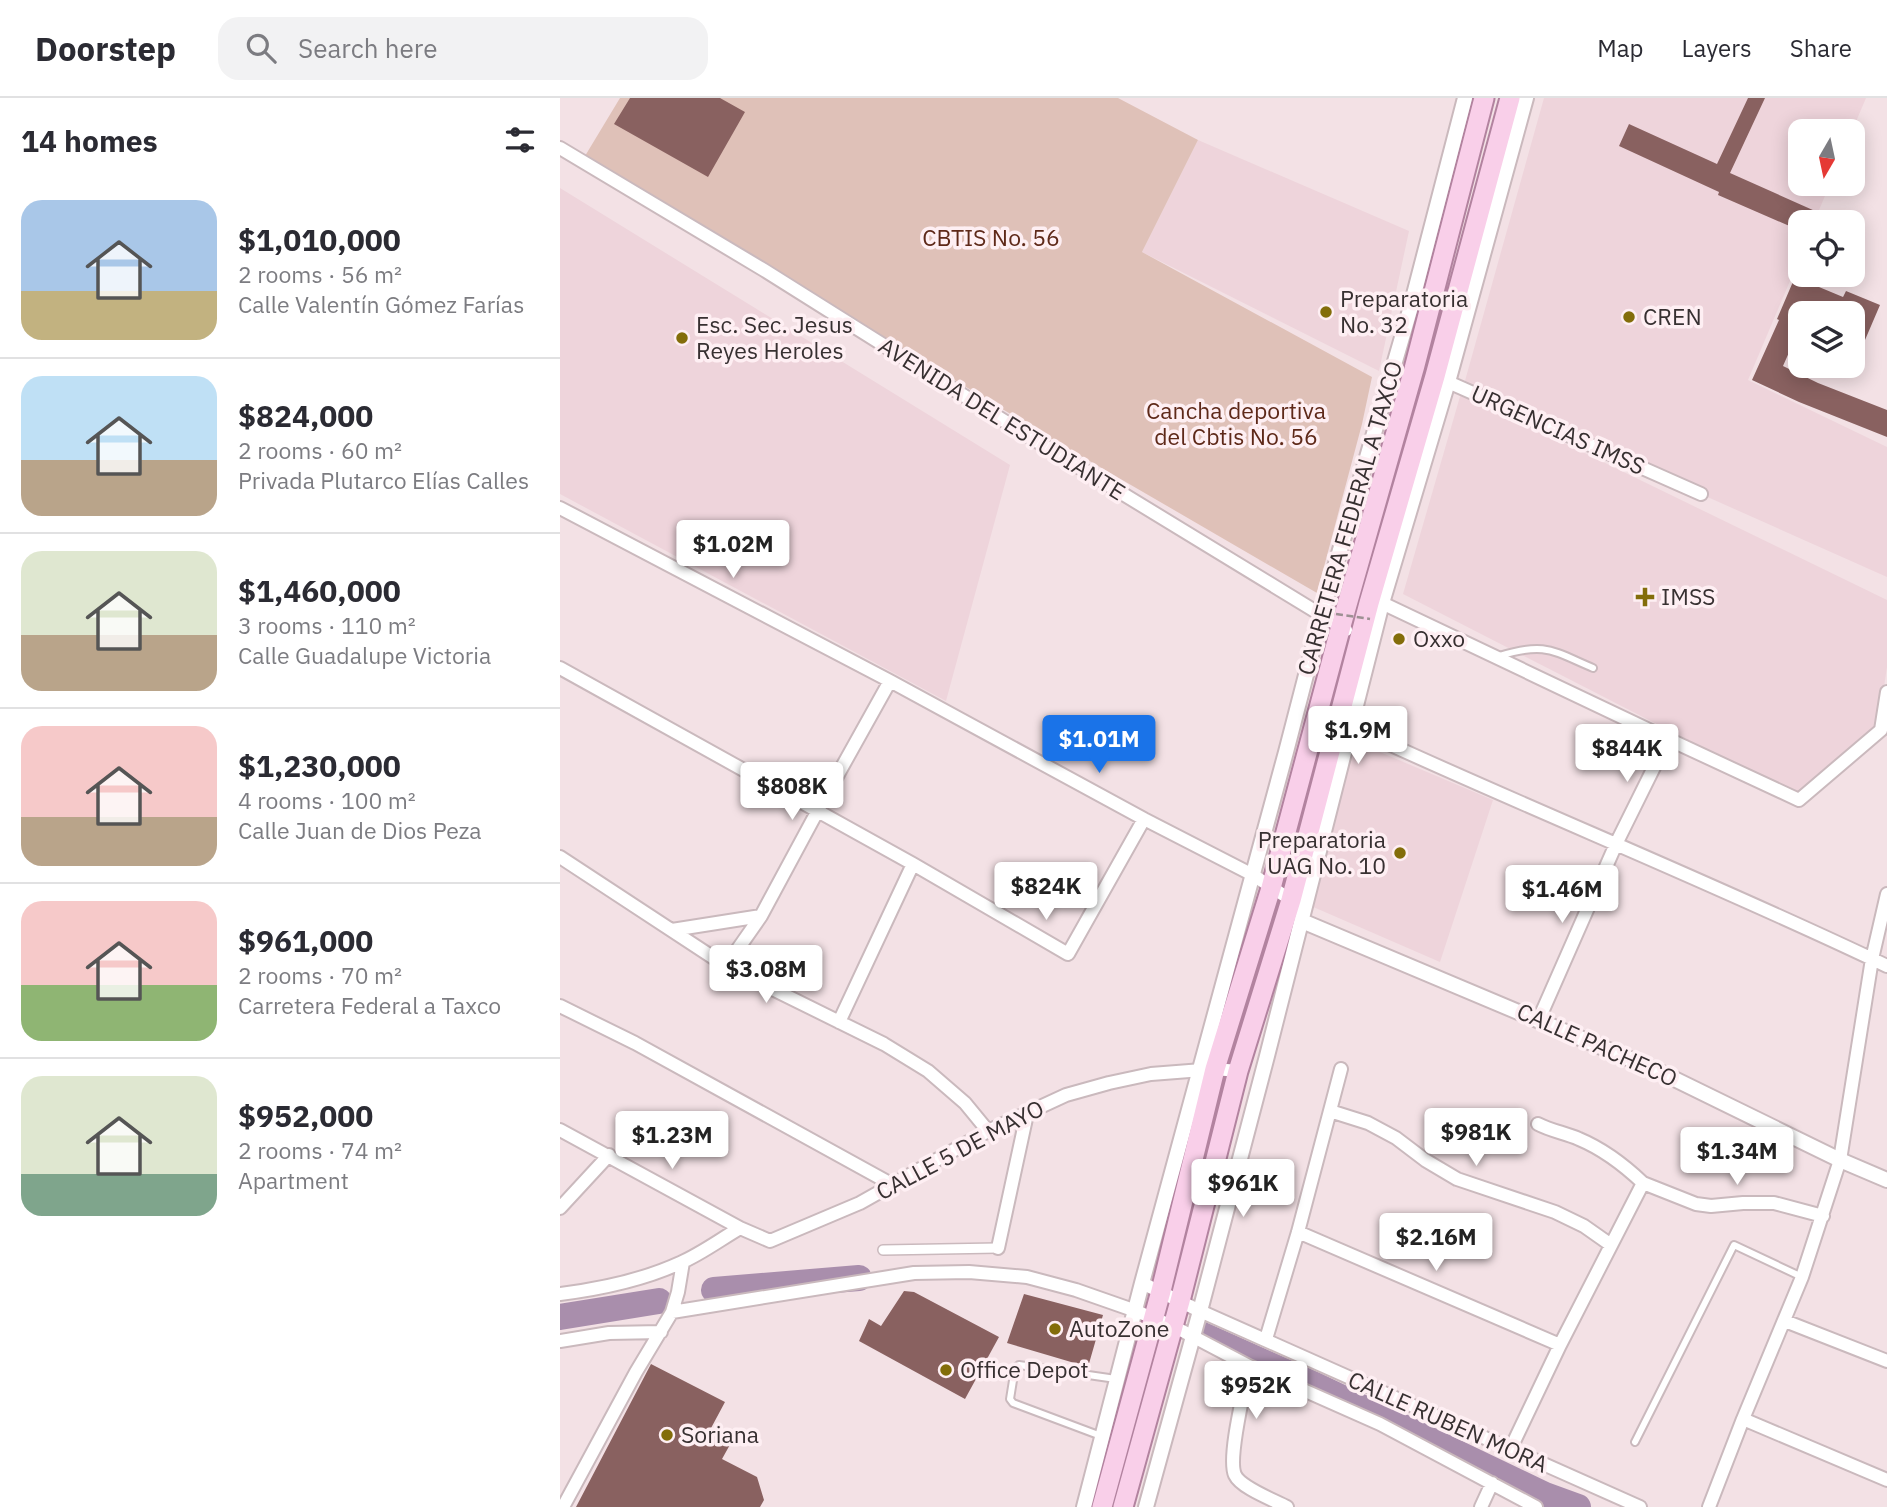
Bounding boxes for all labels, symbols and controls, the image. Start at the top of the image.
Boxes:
search box [218,17,708,80]
text: Doorstep [35,27,176,70]
icon: search [242,29,280,67]
text: Search here [298,31,437,65]
text: Map [1597,32,1644,64]
text: Layers [1682,32,1752,64]
text: Share [1790,32,1852,64]
north arrow [1788,119,1866,196]
map controls [1788,119,1865,378]
text: 14 homes [21,121,158,160]
icon: filters [501,121,539,159]
button: locate [1788,210,1865,287]
text: $1,010,000 [238,220,401,259]
park label: CBTIS No. 56 [922,222,1060,252]
icon: home [77,228,161,312]
text: 2 rooms · 56 m² [238,259,402,289]
place label: Preparatoria No. 32 [1340,283,1468,339]
text: Calle Valentín Gómez Farías [238,289,524,319]
place label: CREN [1643,301,1702,331]
button: layers [1788,301,1865,378]
marker: Preparatoria No. 32 [1318,304,1334,320]
place label: Esc. Sec. Jesus Reyes Heroles [696,309,853,365]
marker: CREN [1621,309,1637,325]
marker: Esc. Sec. Jesus Reyes Heroles [674,330,690,346]
street label: AVENIDA DEL ESTUDIANTE [874,330,1131,506]
street label: CARRETERA FEDERAL A TAXCO [1290,357,1408,678]
street label: URGENCIAS IMSS [1467,377,1650,481]
park label: Cancha deportiva del Cbtis No. 56 [1146,395,1326,451]
text: $824,000 [238,396,373,435]
icon: home [77,404,161,488]
text: 2 rooms · 60 m² [238,435,402,465]
text: Privada Plutarco Elías Calles [238,465,529,495]
pin: $1.02M [676,520,790,580]
text: $1.02M [692,528,774,558]
text: $1,460,000 [238,571,401,610]
icon: home [77,579,161,663]
place label: IMSS [1661,581,1715,611]
marker: IMSS [1635,587,1655,607]
text: 3 rooms · 110 m² [238,610,416,640]
place label: Oxxo [1413,623,1465,653]
marker: Oxxo [1391,631,1407,647]
text: Calle Guadalupe Victoria [238,640,491,670]
pin: $1.9M [1309,706,1407,766]
text: $1.9M [1324,714,1392,744]
pin: $1.01M [1042,716,1156,775]
text: $1.01M [1058,723,1140,753]
pin: $844K [1578,724,1676,784]
text: $844K [1591,732,1663,762]
text: $1,230,000 [238,746,401,785]
icon: home [77,754,161,838]
pin: $808K [743,762,841,822]
text: $808K [756,770,828,800]
text: 4 rooms · 100 m² [238,785,416,815]
text: Calle Juan de Dios Peza [238,815,482,845]
place label: Preparatoria UAG No. 10 [1258,824,1386,880]
marker: Preparatoria UAG No. 10 [1392,845,1408,861]
pin: $824K [997,862,1095,922]
pin: $1.46M [1505,866,1619,925]
text: $824K [1010,870,1082,900]
text: $1.46M [1521,873,1603,903]
text: $961,000 [238,921,373,960]
icon: home [77,929,161,1013]
pin: $3.08M [709,946,823,1005]
text: $3.08M [725,953,807,983]
text: 2 rooms · 70 m² [238,960,402,990]
text: Carretera Federal a Taxco [238,990,501,1020]
street label: CALLE PACHECO [1513,995,1682,1093]
street label: CALLE 5 DE MAYO [870,1092,1049,1206]
text: $952,000 [238,1096,373,1135]
icon: home [77,1104,161,1188]
pin: $981K [1427,1108,1525,1168]
pin: $1.23M [615,1112,729,1171]
text: $981K [1440,1116,1512,1146]
text: $1.23M [631,1119,713,1149]
pin: $1.34M [1680,1128,1794,1187]
text: 2 rooms · 74 m² [238,1135,402,1165]
text: $1.34M [1696,1135,1778,1165]
pin: $961K [1194,1160,1292,1219]
text: Apartment [238,1165,349,1195]
text: $961K [1207,1167,1279,1197]
pin: $2.16M [1379,1214,1493,1273]
text: $2.16M [1395,1221,1477,1251]
place label: AutoZone [1069,1313,1169,1343]
marker: AutoZone [1047,1321,1063,1337]
place label: Office Depot [960,1354,1089,1384]
marker: Office Depot [938,1362,954,1378]
pin: $952K [1207,1362,1305,1421]
street label: CALLE RUBEN MORA [1344,1364,1553,1479]
text: $952K [1220,1369,1292,1399]
place label: Soriana [681,1419,759,1449]
marker: Soriana [659,1427,675,1443]

